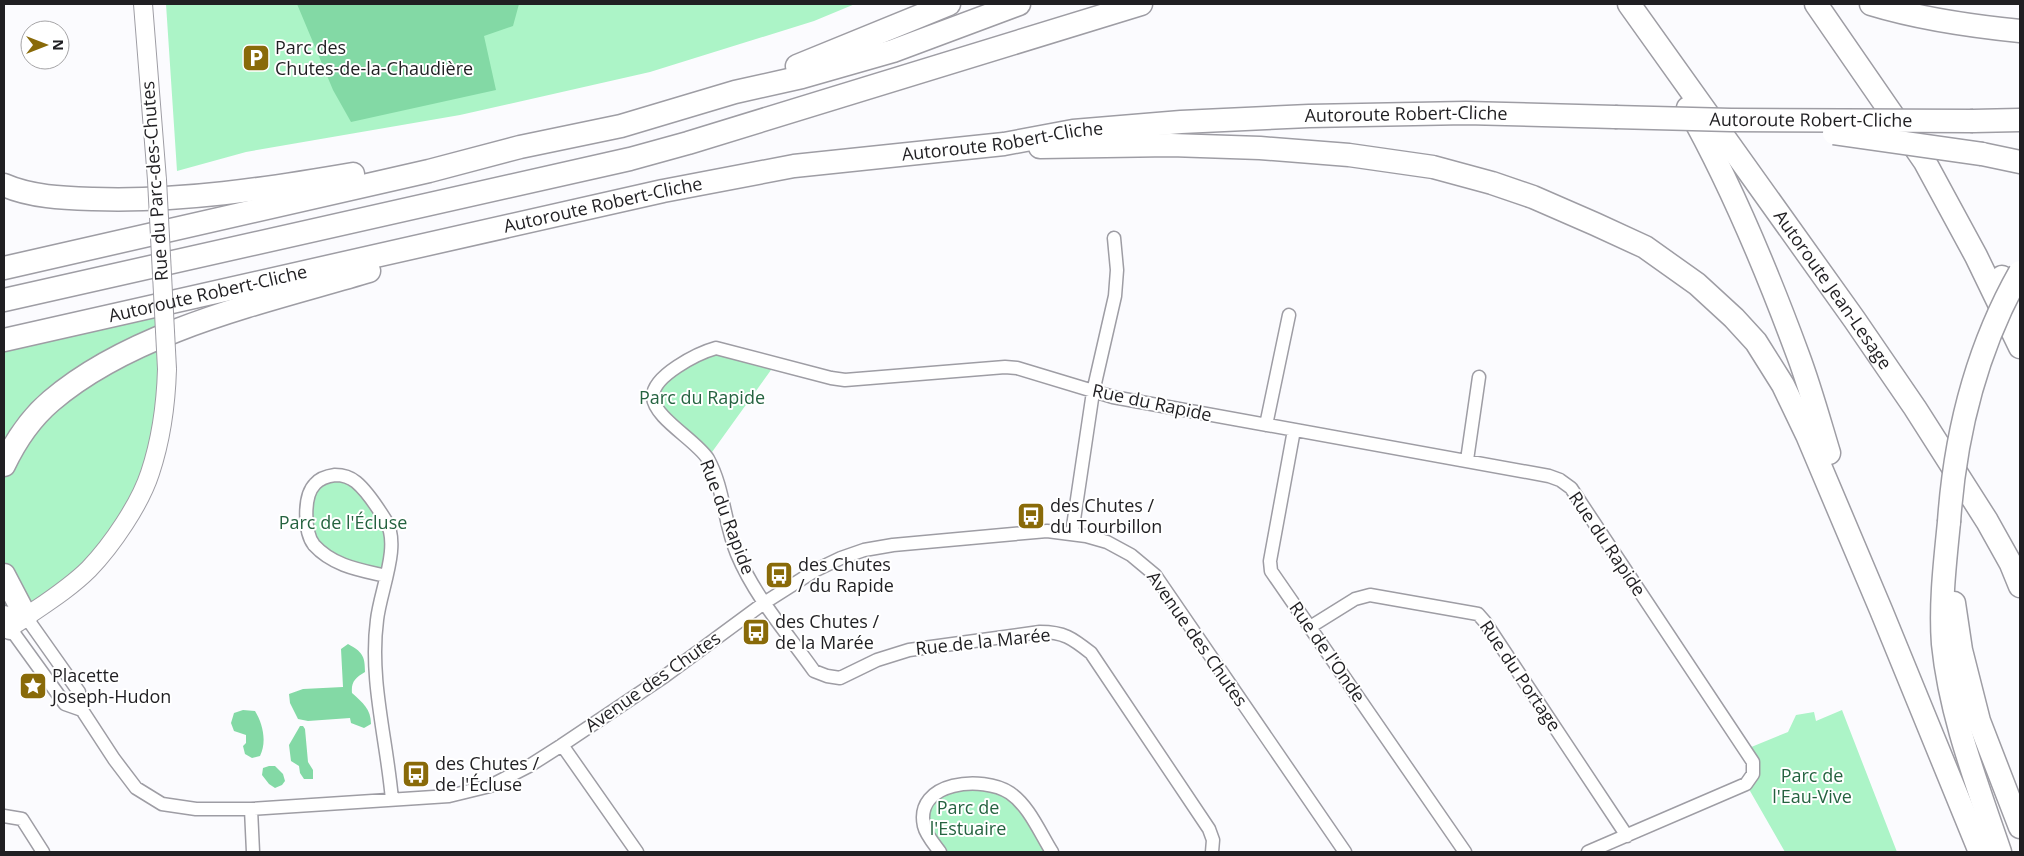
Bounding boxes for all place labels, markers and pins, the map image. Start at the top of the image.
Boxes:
place label: Parc des Chutes-de-la-Chaudière [275,35,473,80]
parking icon: Parc des Chutes-de-la-Chaudière [241,43,271,73]
place label: des Chutes / du Tourbillon [1050,493,1162,538]
bus stop icon: des Chutes / du Tourbillon [1016,501,1046,531]
place label: des Chutes / du Rapide [798,552,894,597]
bus stop icon: des Chutes / du Rapide [764,560,794,590]
place label: des Chutes / de la Marée [775,609,880,654]
bus stop icon: des Chutes / de la Marée [741,617,771,647]
place label: Placette Joseph-Hudon [50,663,171,708]
place icon: Placette Joseph-Hudon [18,671,48,701]
place label: des Chutes / de l'Écluse [435,751,540,796]
bus stop icon: des Chutes / de l'Écluse [401,759,431,789]

